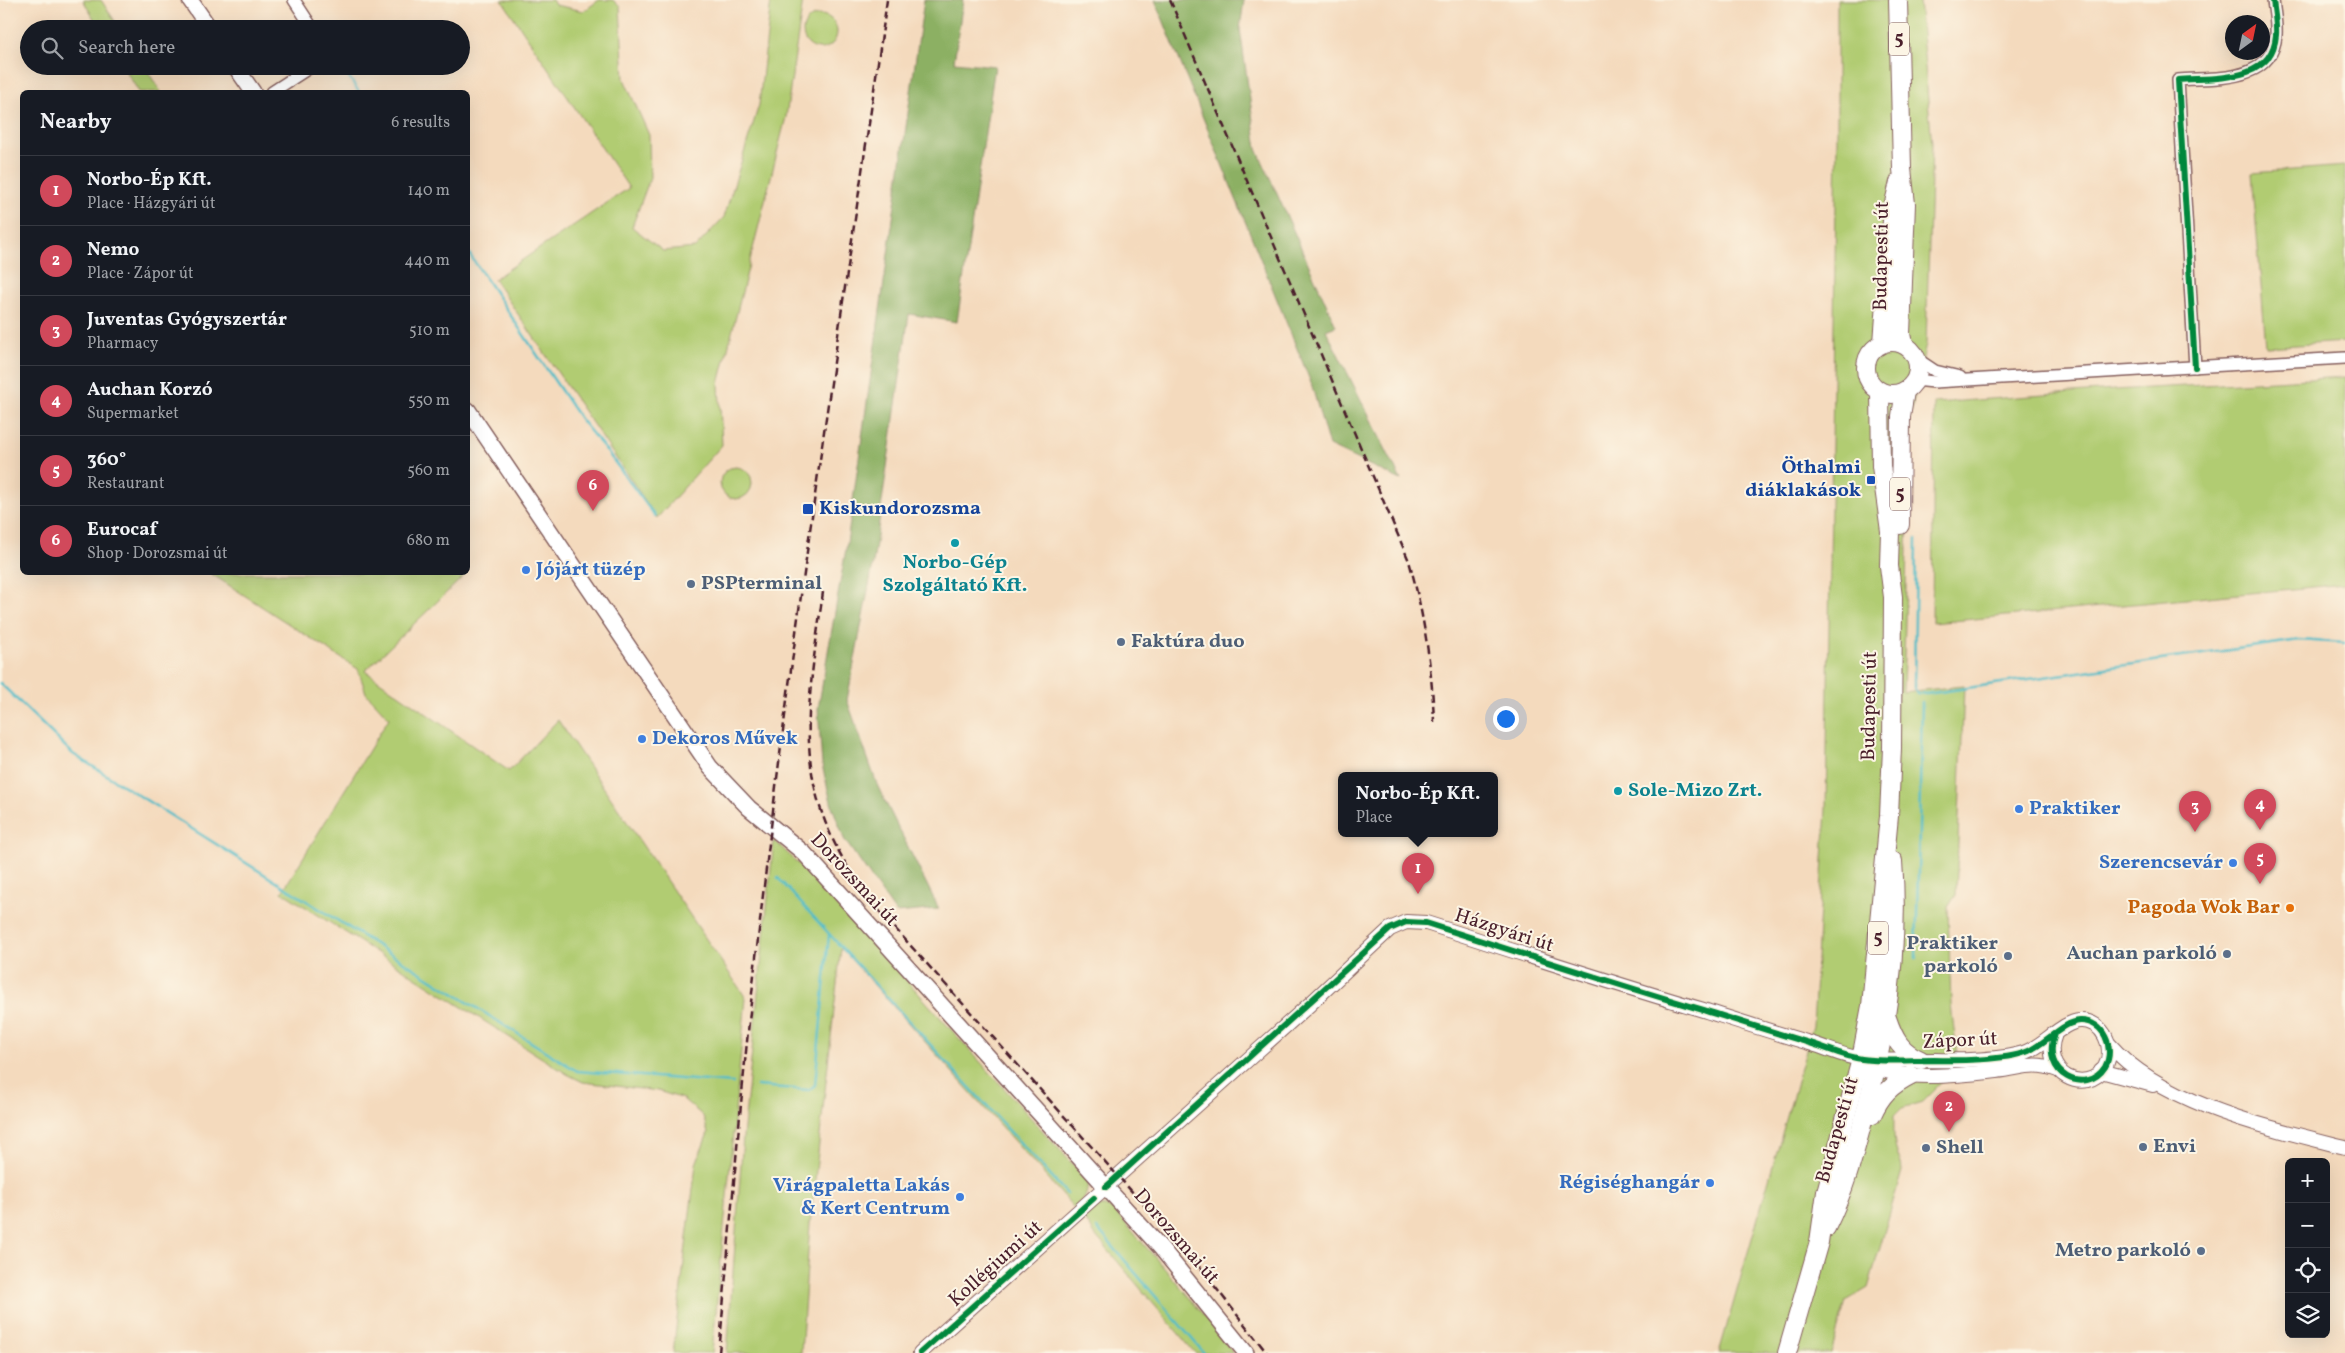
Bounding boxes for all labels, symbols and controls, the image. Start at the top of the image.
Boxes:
north arrow [2225,15,2270,60]
search box [20,20,470,75]
road number: 5 [1889,22,1909,56]
icon: search [38,34,66,62]
text: Search here [78,35,175,61]
text: Nearby [40,108,111,137]
text: 6 results [391,112,450,134]
text: Norbo-Ép Kft. [87,167,212,193]
text: 1 [53,180,59,202]
text: 140 m [408,180,450,202]
text: Place · Házgyári út [87,193,216,215]
street label: Budapesti út [1867,201,1897,311]
text: Nemo [87,237,139,263]
text: 2 [52,250,60,272]
text: 440 m [404,250,450,272]
text: Place · Zápor út [87,263,194,285]
text: Juventas Gyógyszertár [87,307,287,333]
text: 3 [52,320,60,342]
text: 510 m [409,320,450,342]
text: Pharmacy [87,333,158,355]
text: Auchan Korzó [87,377,213,403]
text: 4 [51,390,61,412]
text: 550 m [408,390,450,412]
text: Supermarket [87,403,179,425]
text: 360° [87,447,126,473]
place label: Öthalmi diáklakások [1745,454,1861,505]
text: 5 [52,460,60,482]
text: 560 m [407,460,450,482]
pin: 6 [577,470,609,511]
text: Restaurant [87,473,165,495]
marker: Öthalmi diáklakások [1865,474,1877,486]
road number: 5 [1890,478,1910,510]
place label: Kiskundorozsma [819,495,981,523]
marker: Kiskundorozsma [801,502,815,516]
text: Eurocaf [87,517,157,543]
text: 6 [52,530,60,552]
text: 680 m [407,530,450,552]
marker: Norbo-Gép Szolgáltató Kft. [949,537,961,549]
text: Shop · Dorozsmai út [87,543,228,565]
place label: Norbo-Gép Szolgáltató Kft. [883,549,1027,600]
place label: Jójárt tüzép [535,556,646,584]
marker: Jójárt tüzép [520,564,532,576]
place label: PSPterminal [701,570,822,598]
marker: PSPterminal [685,578,697,590]
place label: Faktúra duo [1131,628,1245,656]
marker: Faktúra duo [1115,636,1127,648]
street label: Budapesti út [1855,651,1885,761]
your location [1493,706,1519,732]
place label: Dekoros Művek [652,725,798,753]
marker: Dekoros Művek [636,733,648,745]
popup [1338,772,1498,837]
place label: Sole-Mizo Zrt. [1628,777,1762,805]
text: Norbo-Ép Kft. [1356,781,1480,807]
marker: Sole-Mizo Zrt. [1612,785,1624,797]
pin: 4 [2244,789,2276,830]
pin: 3 [2179,791,2211,832]
place label: Praktiker [2029,795,2121,823]
marker: Praktiker [2013,803,2025,815]
text: Place [1356,807,1392,829]
street label: Dorozsmai út [803,827,905,933]
pin: 5 [2244,843,2276,884]
place label: Szerencsevár [2099,849,2223,877]
pin: 1 [1402,853,1434,894]
marker: Szerencsevár [2227,857,2239,869]
place label: Pagoda Wok Bar [2128,894,2280,922]
street label: Házgyári út [1451,902,1557,960]
marker: Pagoda Wok Bar [2284,902,2296,914]
road number: 5 [1868,921,1888,954]
place label: Praktiker parkoló [1907,930,1998,981]
place label: Auchan parkoló [2067,940,2217,968]
marker: Auchan parkoló [2221,948,2233,960]
marker: Praktiker parkoló [2002,950,2014,962]
street label: Zápor út [1922,1025,1998,1057]
street label: Budapesti út [1809,1073,1867,1187]
pin: 2 [1933,1091,1965,1132]
place label: Envi [2153,1133,2196,1161]
place label: Shell [1936,1134,1984,1162]
marker: Envi [2137,1141,2149,1153]
marker: Shell [1920,1142,1932,1154]
map controls [2285,1158,2330,1338]
button: + [2285,1158,2330,1203]
place label: Régiséghangár [1559,1169,1700,1197]
place label: Virágpaletta Lakás & Kert Centrum [773,1172,950,1223]
marker: Régiséghangár [1704,1177,1716,1189]
street label: Dorozsmai út [1126,1183,1226,1291]
marker: Virágpaletta Lakás & Kert Centrum [954,1191,966,1203]
button: − [2285,1203,2330,1248]
street label: Kollégiumi út [943,1214,1049,1314]
place label: Metro parkoló [2055,1237,2191,1265]
marker: Metro parkoló [2195,1245,2207,1257]
button: locate [2285,1248,2330,1293]
button: layers [2285,1293,2330,1338]

